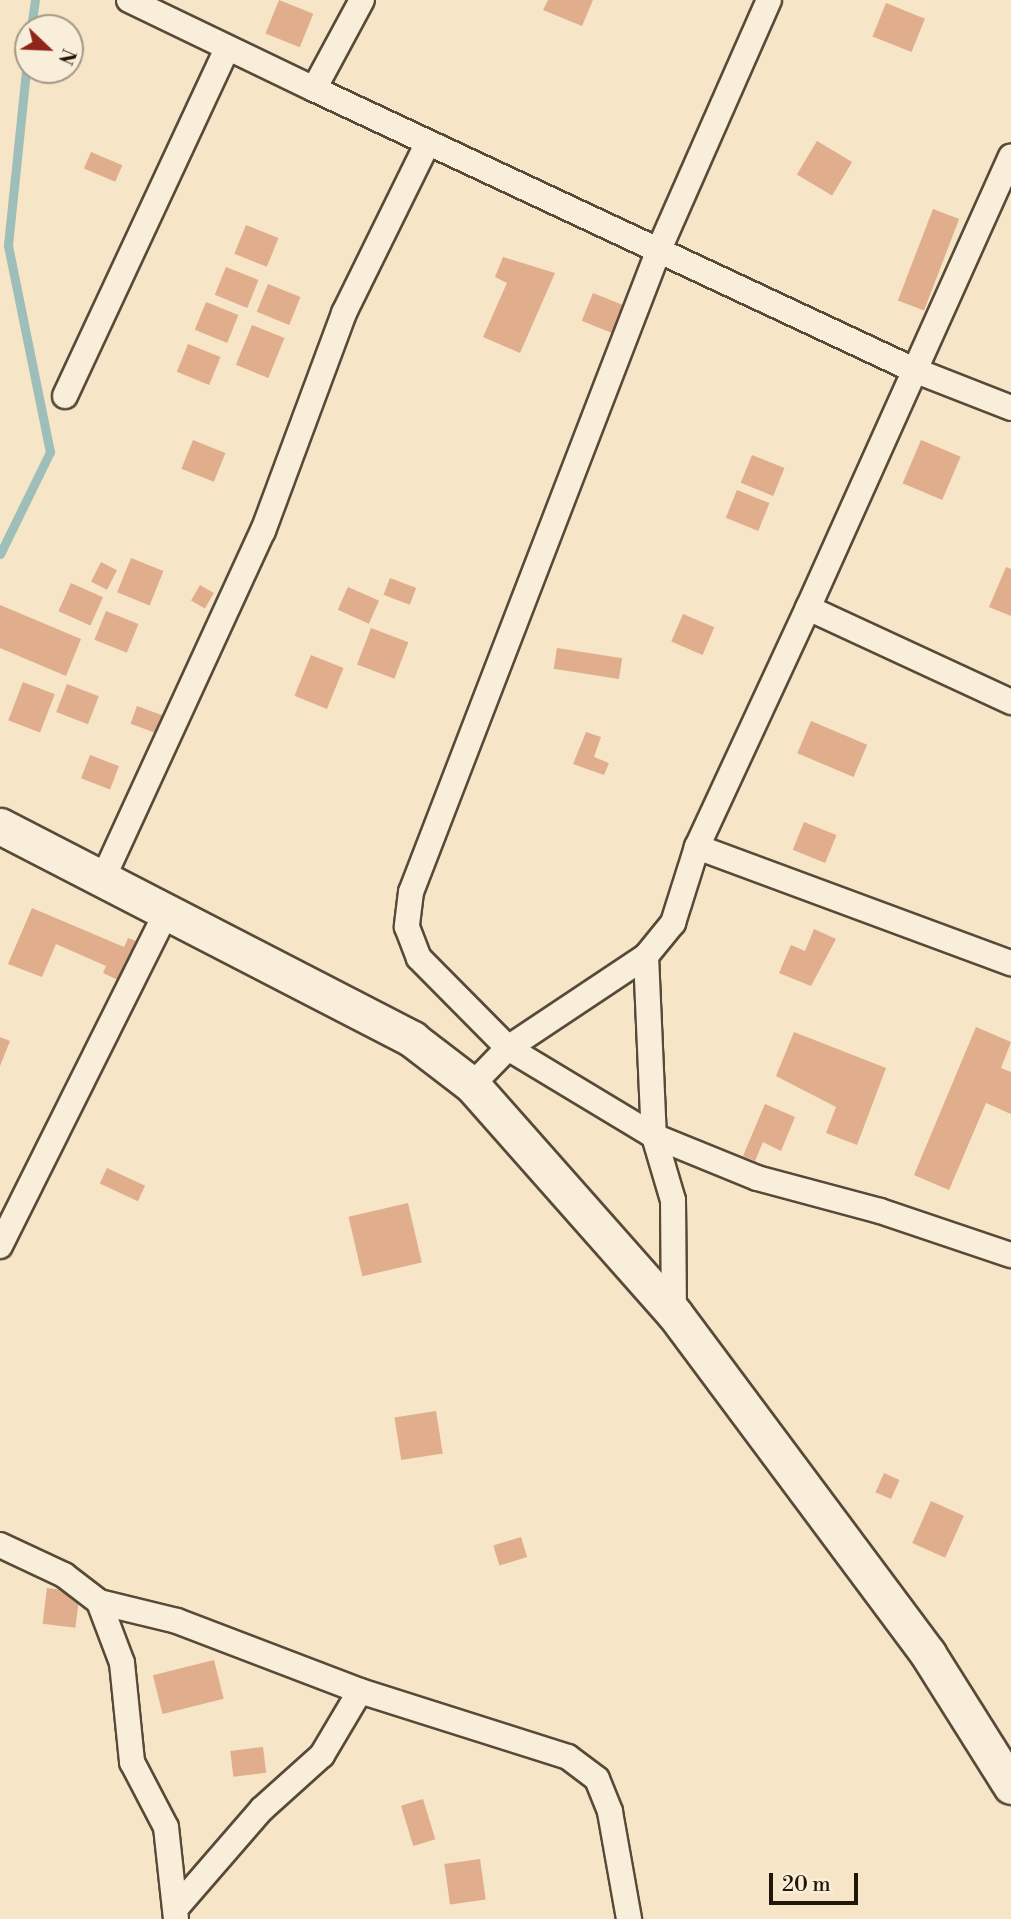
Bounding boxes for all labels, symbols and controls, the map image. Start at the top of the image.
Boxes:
north arrow [14,14,84,84]
text: N [53,45,80,68]
scale bar [773,1860,862,1904]
text: 20 m [782,1872,831,1898]

